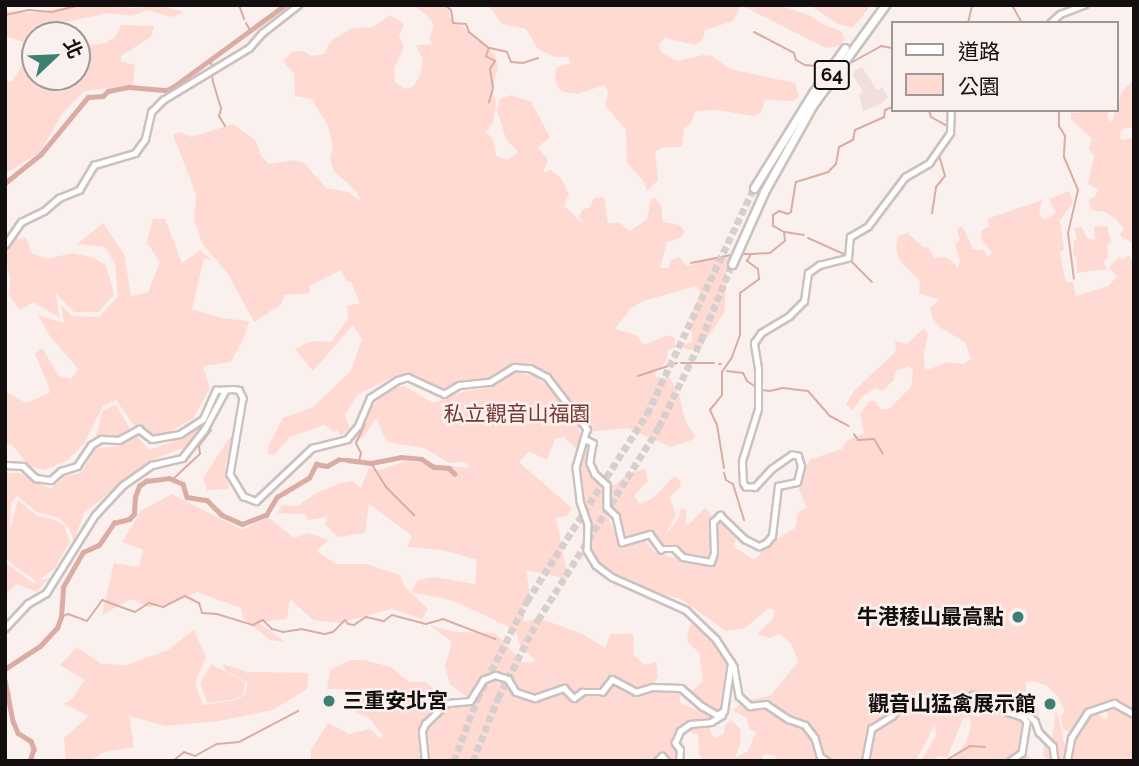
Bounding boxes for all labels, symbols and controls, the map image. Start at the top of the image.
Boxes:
north arrow [21,21,91,91]
legend [890,21,1118,112]
text: 北 [60,36,87,62]
text: 道路 [958,39,1000,64]
road number: 64 [813,60,851,90]
text: 公園 [958,74,1000,99]
park label: 私立觀音山福園 [444,401,590,427]
place label: 牛港稜山最高點 [857,604,1004,630]
marker: 牛港稜山最高點 [1010,609,1026,625]
place label: 三重安北宮 [343,688,448,714]
place label: 觀音山猛禽展示館 [868,691,1036,717]
marker: 三重安北宮 [321,693,337,709]
marker: 觀音山猛禽展示館 [1042,696,1058,712]

